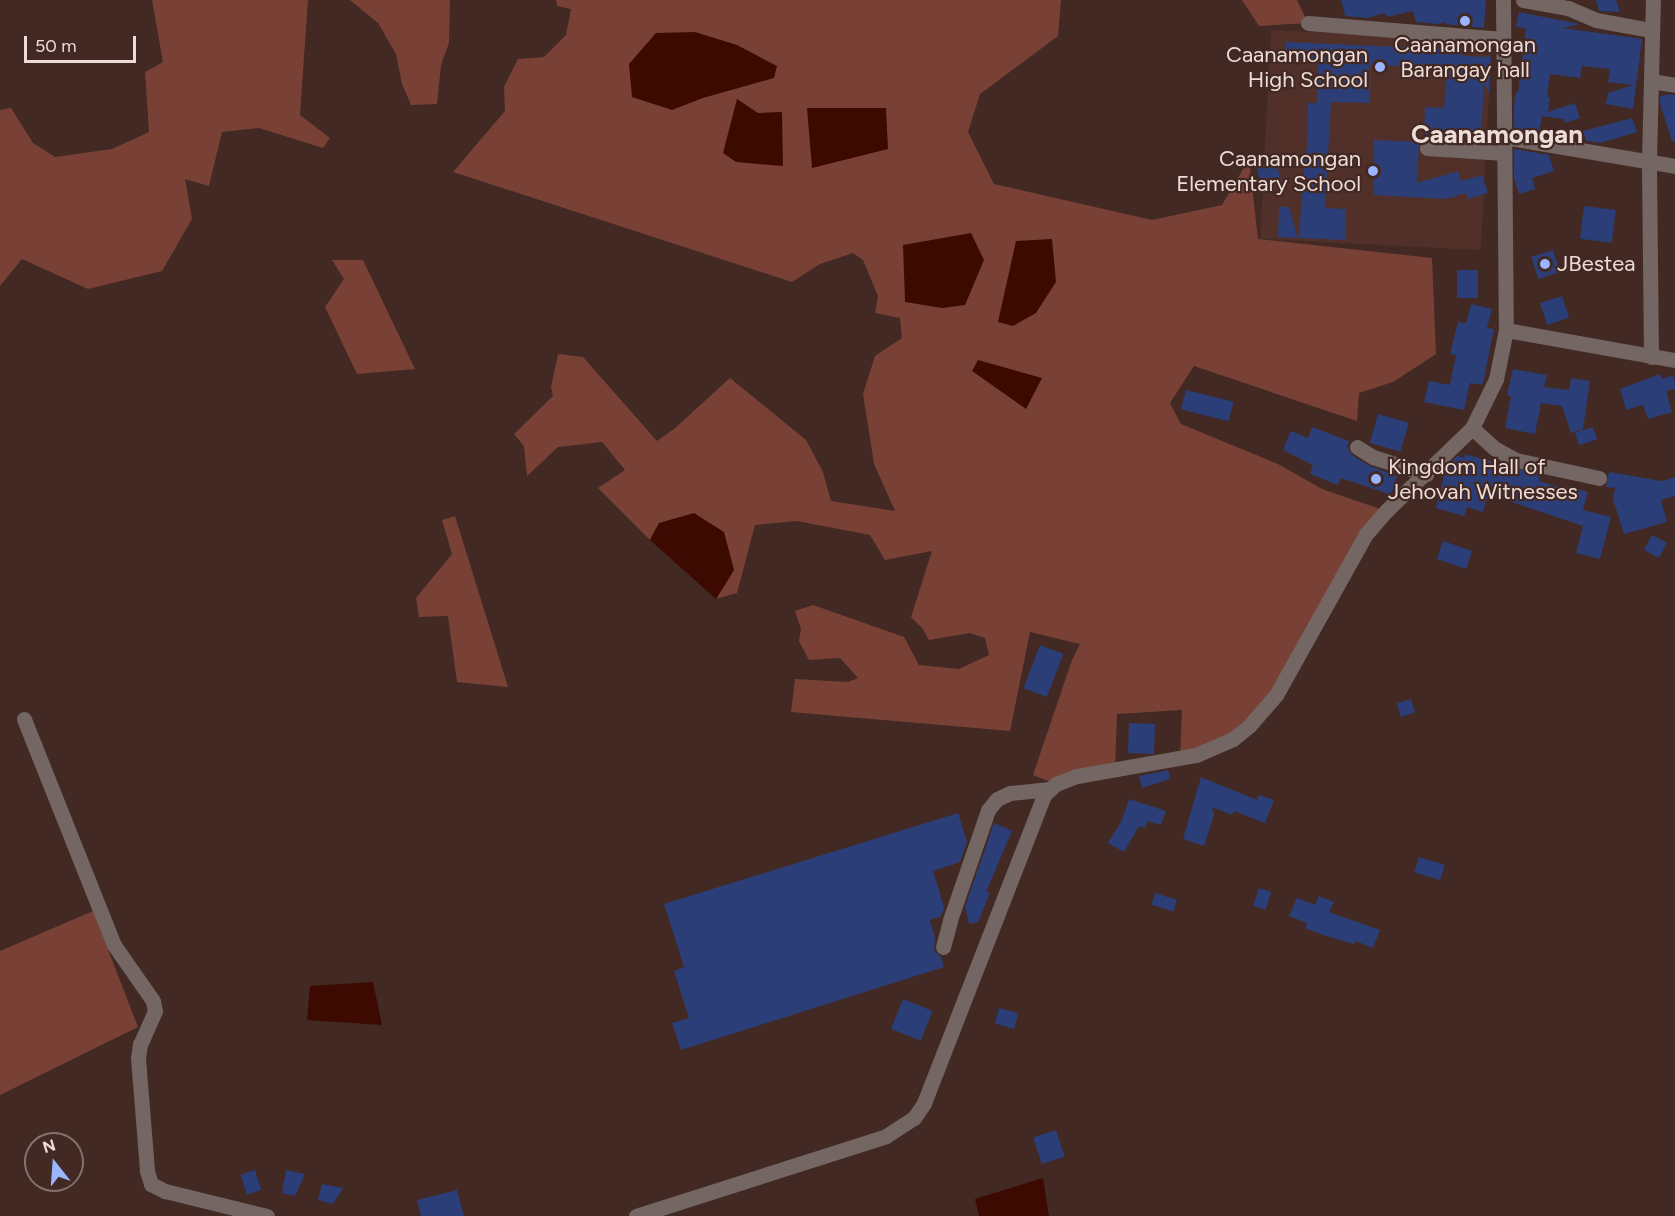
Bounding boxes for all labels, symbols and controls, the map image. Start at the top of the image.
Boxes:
marker: Caanamongan Barangay hall [1458,14,1472,28]
scale bar [27,24,140,62]
place label: Caanamongan Barangay hall [1394,31,1536,82]
text: 50 m [35,35,77,57]
place label: Caanamongan High School [1226,41,1368,92]
marker: Caanamongan High School [1373,60,1387,74]
district label: Caanamongan [1411,119,1583,151]
place label: Caanamongan Elementary School [1176,145,1361,196]
marker: Caanamongan Elementary School [1366,164,1380,178]
place label: JBestea [1557,251,1636,277]
marker: JBestea [1538,257,1552,271]
place label: Kingdom Hall of Jehovah Witnesses [1388,453,1578,505]
marker: Kingdom Hall of Jehovah Witnesses [1369,472,1383,486]
north arrow [24,1132,84,1192]
text: N [40,1135,58,1157]

